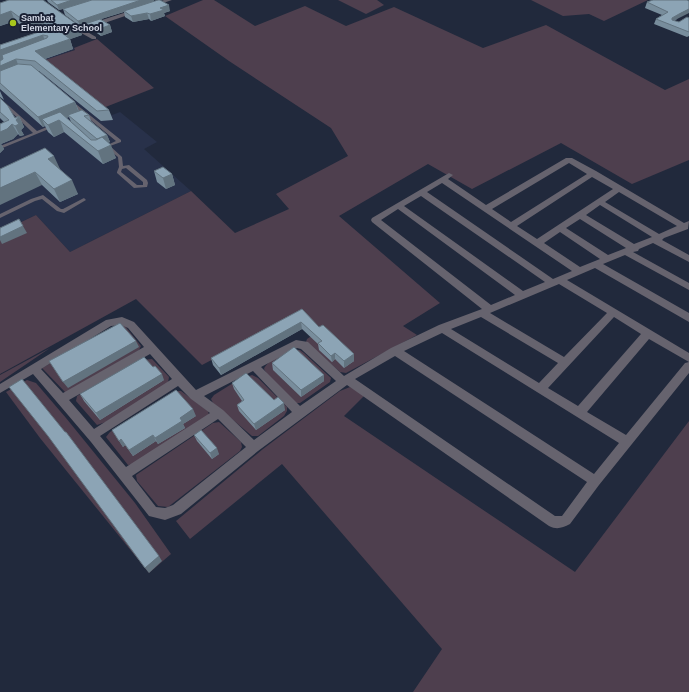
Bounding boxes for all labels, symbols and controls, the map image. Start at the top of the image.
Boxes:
place label: Sambat Elementary School [21,13,102,33]
marker: Sambat Elementary School [8,18,18,28]

